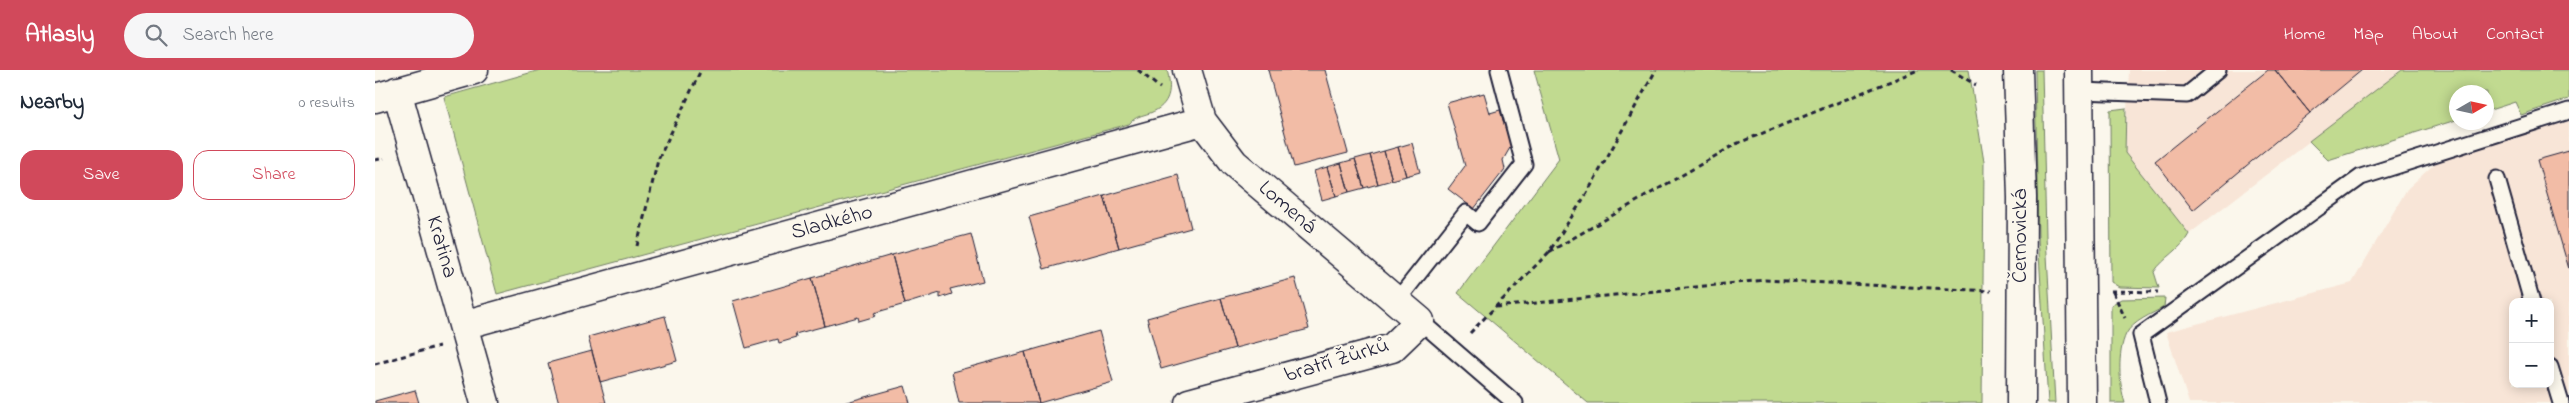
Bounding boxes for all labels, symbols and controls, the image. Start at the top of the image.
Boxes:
search box [124,13,474,58]
text: Atlasly [25,18,94,53]
icon: search [142,21,170,49]
text: Search here [182,22,273,49]
text: Home [2284,22,2325,48]
text: Map [2353,22,2384,48]
text: About [2412,22,2458,48]
text: Contact [2486,22,2544,48]
north arrow [2449,85,2494,130]
text: Nearby [20,88,84,118]
text: 0 results [299,91,355,115]
button: Save [20,150,183,200]
button: Share [193,150,355,200]
street label: Lomená [1251,173,1323,243]
street label: Černovická [2005,189,2037,283]
street label: Sladkého [788,197,876,249]
street label: Kratina [417,212,465,282]
map controls [2509,298,2554,388]
button: + [2509,298,2554,343]
street label: bratří Žůrků [1281,330,1393,392]
button: − [2509,343,2554,388]

